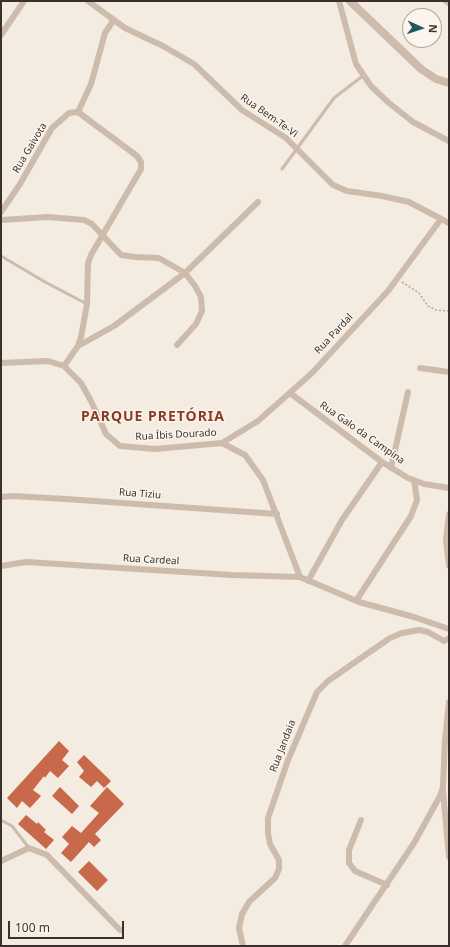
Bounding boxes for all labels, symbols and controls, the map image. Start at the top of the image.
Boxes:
north arrow [402,8,442,48]
text: N [426,24,441,33]
street label: Rua Bem-Te-Vi [238,92,300,140]
street label: Rua Gaivota [10,121,50,175]
street label: Rua Pardal [312,311,356,357]
street label: Rua Galo da Campina [317,399,407,467]
district label: PARQUE PRETÓRIA [81,409,225,425]
street label: Rua Íbis Dourado [135,427,217,443]
street label: Rua Tiziu [119,487,161,501]
street label: Rua Cardeal [122,553,180,567]
street label: Rua Jandaia [268,718,298,774]
scale bar [10,913,126,939]
text: 100 m [15,919,50,936]

